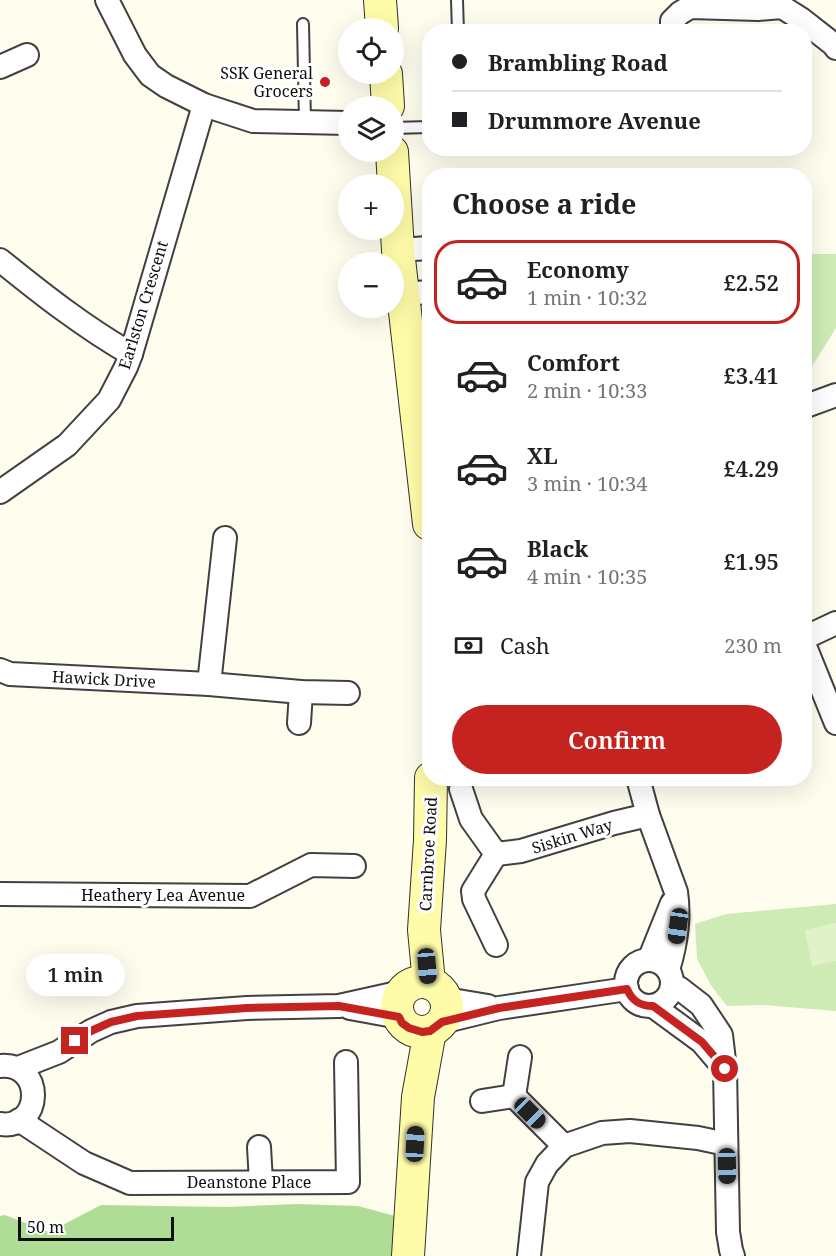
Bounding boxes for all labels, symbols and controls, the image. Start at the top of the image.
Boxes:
map controls [338,18,404,318]
button: locate [338,18,404,84]
text: Brambling Road [488,47,668,77]
place label: SSK General Grocers [220,62,313,102]
marker: SSK General Grocers [318,75,332,89]
button: layers [338,96,404,162]
text: Drummore Avenue [488,105,701,135]
button: + [338,174,404,240]
text: Choose a ride [452,185,637,222]
street label: Earlston Crescent [113,238,173,372]
button: − [338,252,404,318]
text: Economy [527,254,629,284]
icon: car [455,255,509,309]
text: £2.52 [723,267,779,297]
text: 1 min · 10:32 [527,284,647,311]
text: Comfort [527,347,620,377]
icon: car [455,348,509,402]
text: £3.41 [723,360,779,390]
text: 2 min · 10:33 [527,377,647,404]
text: XL [527,440,558,470]
icon: car [455,441,509,495]
text: £4.29 [723,453,779,483]
text: 3 min · 10:34 [527,470,647,497]
text: Black [527,533,588,563]
icon: car [455,534,509,588]
text: £1.95 [723,546,779,576]
text: 4 min · 10:35 [527,563,647,590]
icon: cash [452,629,485,662]
text: Cash [500,630,550,660]
text: 230 m [724,632,782,659]
street label: Hawick Drive [51,665,157,693]
button: Confirm [452,705,782,774]
street label: Carnbroe Road [414,796,442,912]
street label: Siskin Way [529,813,616,859]
street label: Heathery Lea Avenue [81,884,245,906]
car [667,907,689,945]
car [416,947,438,985]
callout: 1 min [26,954,124,996]
text: 1 min [48,961,103,988]
route end [61,1027,88,1054]
route start [711,1055,738,1082]
car [511,1094,549,1132]
car [405,1126,425,1162]
car [718,1148,736,1184]
street label: Deanstone Place [187,1171,311,1193]
scale bar [18,1214,174,1242]
text: 50 m [27,1216,64,1238]

